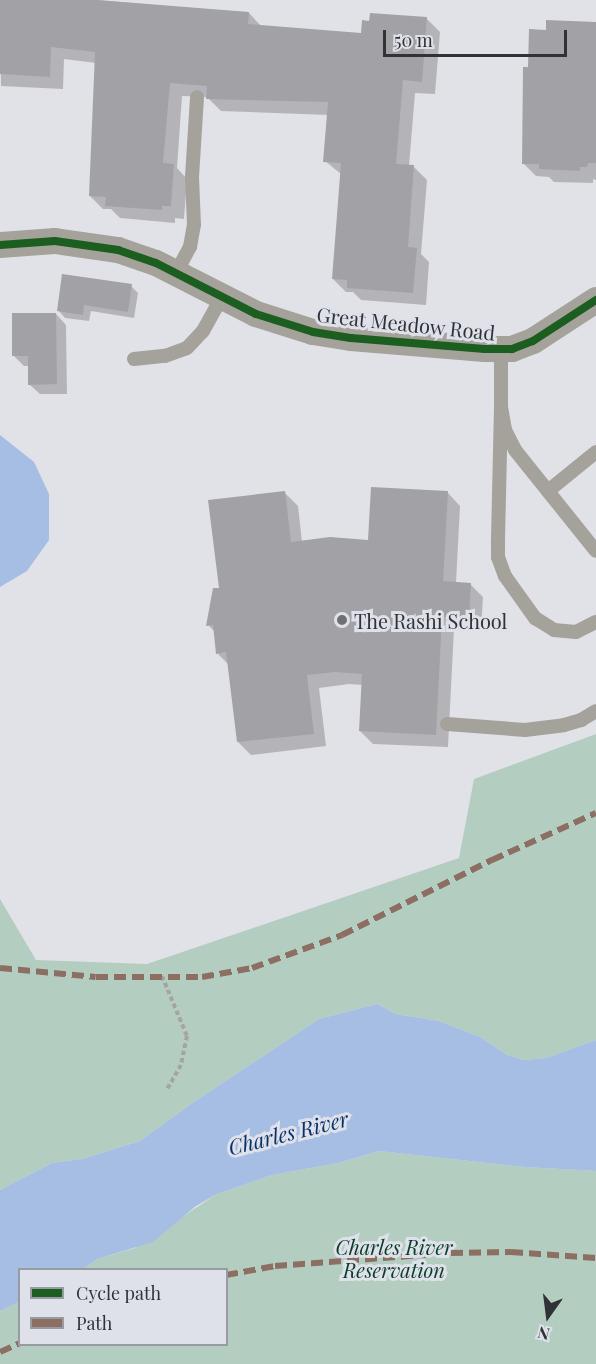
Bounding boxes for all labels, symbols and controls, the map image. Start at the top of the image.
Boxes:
scale bar [386,18,570,56]
text: 50 m [394,28,433,52]
street label: Great Meadow Road [315,302,497,344]
place label: The Rashi School [354,608,507,632]
marker: The Rashi School [335,613,349,627]
water label: Charles River [225,1105,351,1159]
park label: Charles River Reservation [336,1234,452,1281]
legend [18,1268,228,1346]
text: Cycle path [76,1281,161,1305]
north arrow [518,1286,578,1346]
text: Path [76,1311,112,1335]
text: N [535,1322,552,1346]

